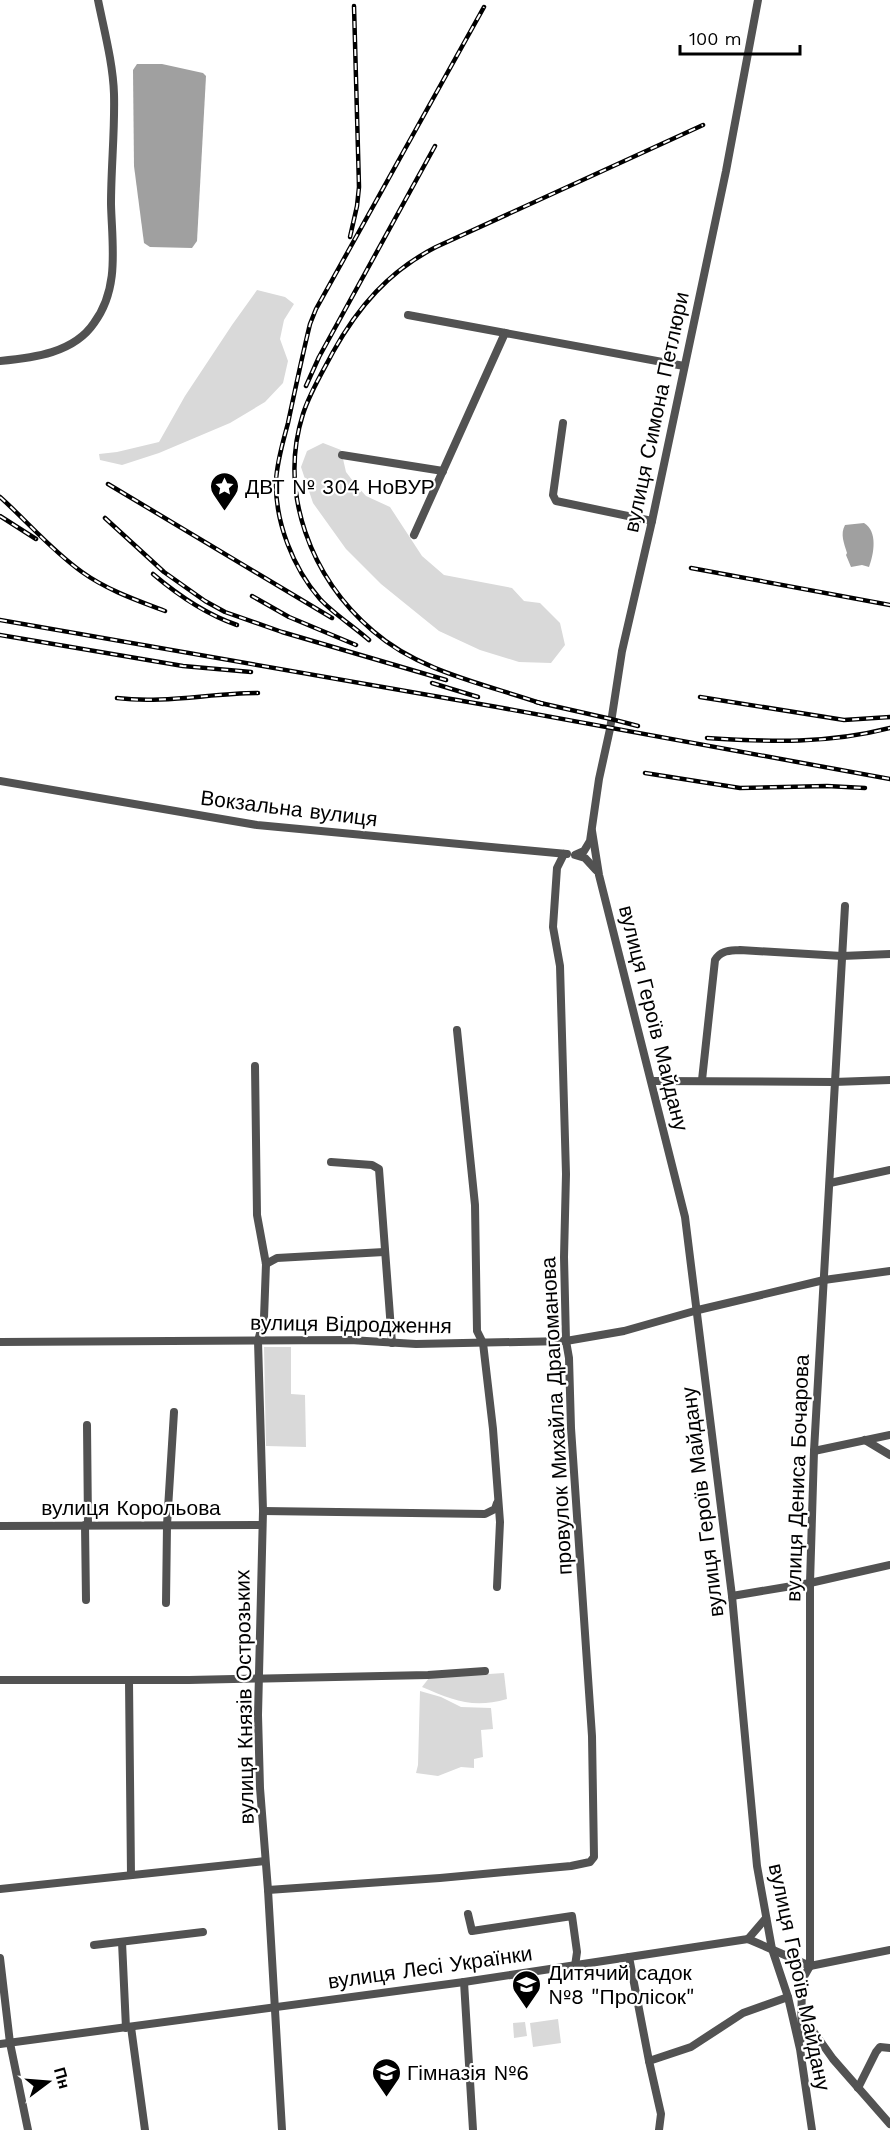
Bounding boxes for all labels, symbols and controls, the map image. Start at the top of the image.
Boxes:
scale bar [680,18,800,56]
text: 100 m [689,28,742,49]
street label: вулиця Симона Петлюри [618,289,694,535]
place icon: ДВТ № 304 НоВУР [208,470,240,512]
place label: ДВТ № 304 НоВУР [245,474,435,499]
street label: Вокзальна вулиця [199,785,379,831]
street label: вулиця Героїв Майдану [614,903,694,1134]
street label: провулок Михайла Драгоманова [535,1256,577,1576]
street label: вулиця Відродження [250,1310,452,1338]
street label: вулиця Дениса Бочарова [780,1354,814,1602]
street label: вулиця Героїв Майдану [675,1385,729,1618]
street label: вулиця Корольова [41,1495,221,1520]
street label: вулиця Князів Острозьких [229,1569,259,1825]
street label: вулиця Героїв Майдану [764,1861,836,2093]
street label: вулиця Лесі Українки [326,1940,534,1994]
place label: Дитячий садок №8 "Пролісок" [548,1960,695,2009]
school or university icon: Дитячий садок №8 "Пролісок" [511,1968,543,2010]
north arrow [18,2052,78,2112]
school or university icon: Гімназія №6 [370,2056,402,2098]
place label: Гімназія №6 [407,2060,529,2085]
text: Пн [50,2065,74,2091]

